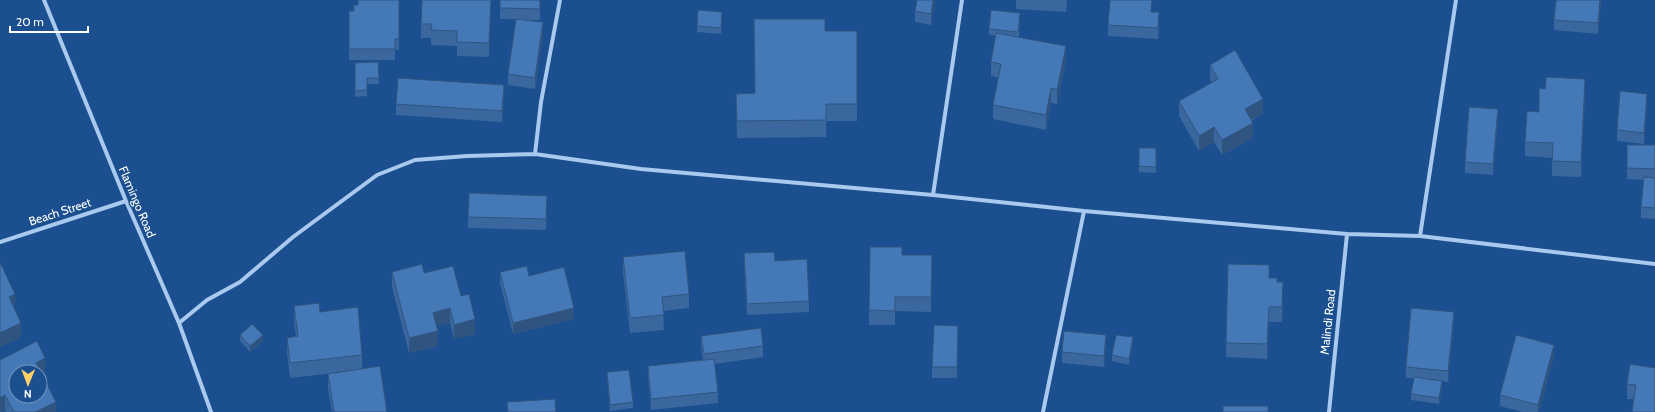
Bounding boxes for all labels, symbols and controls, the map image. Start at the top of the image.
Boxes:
scale bar [10,8,88,34]
text: 20 m [16,14,44,29]
street label: Flamingo Road [116,164,159,240]
street label: Beach Street [27,194,93,229]
street label: Malindi Road [1317,289,1338,355]
north arrow [8,364,48,404]
text: N [24,387,32,401]

